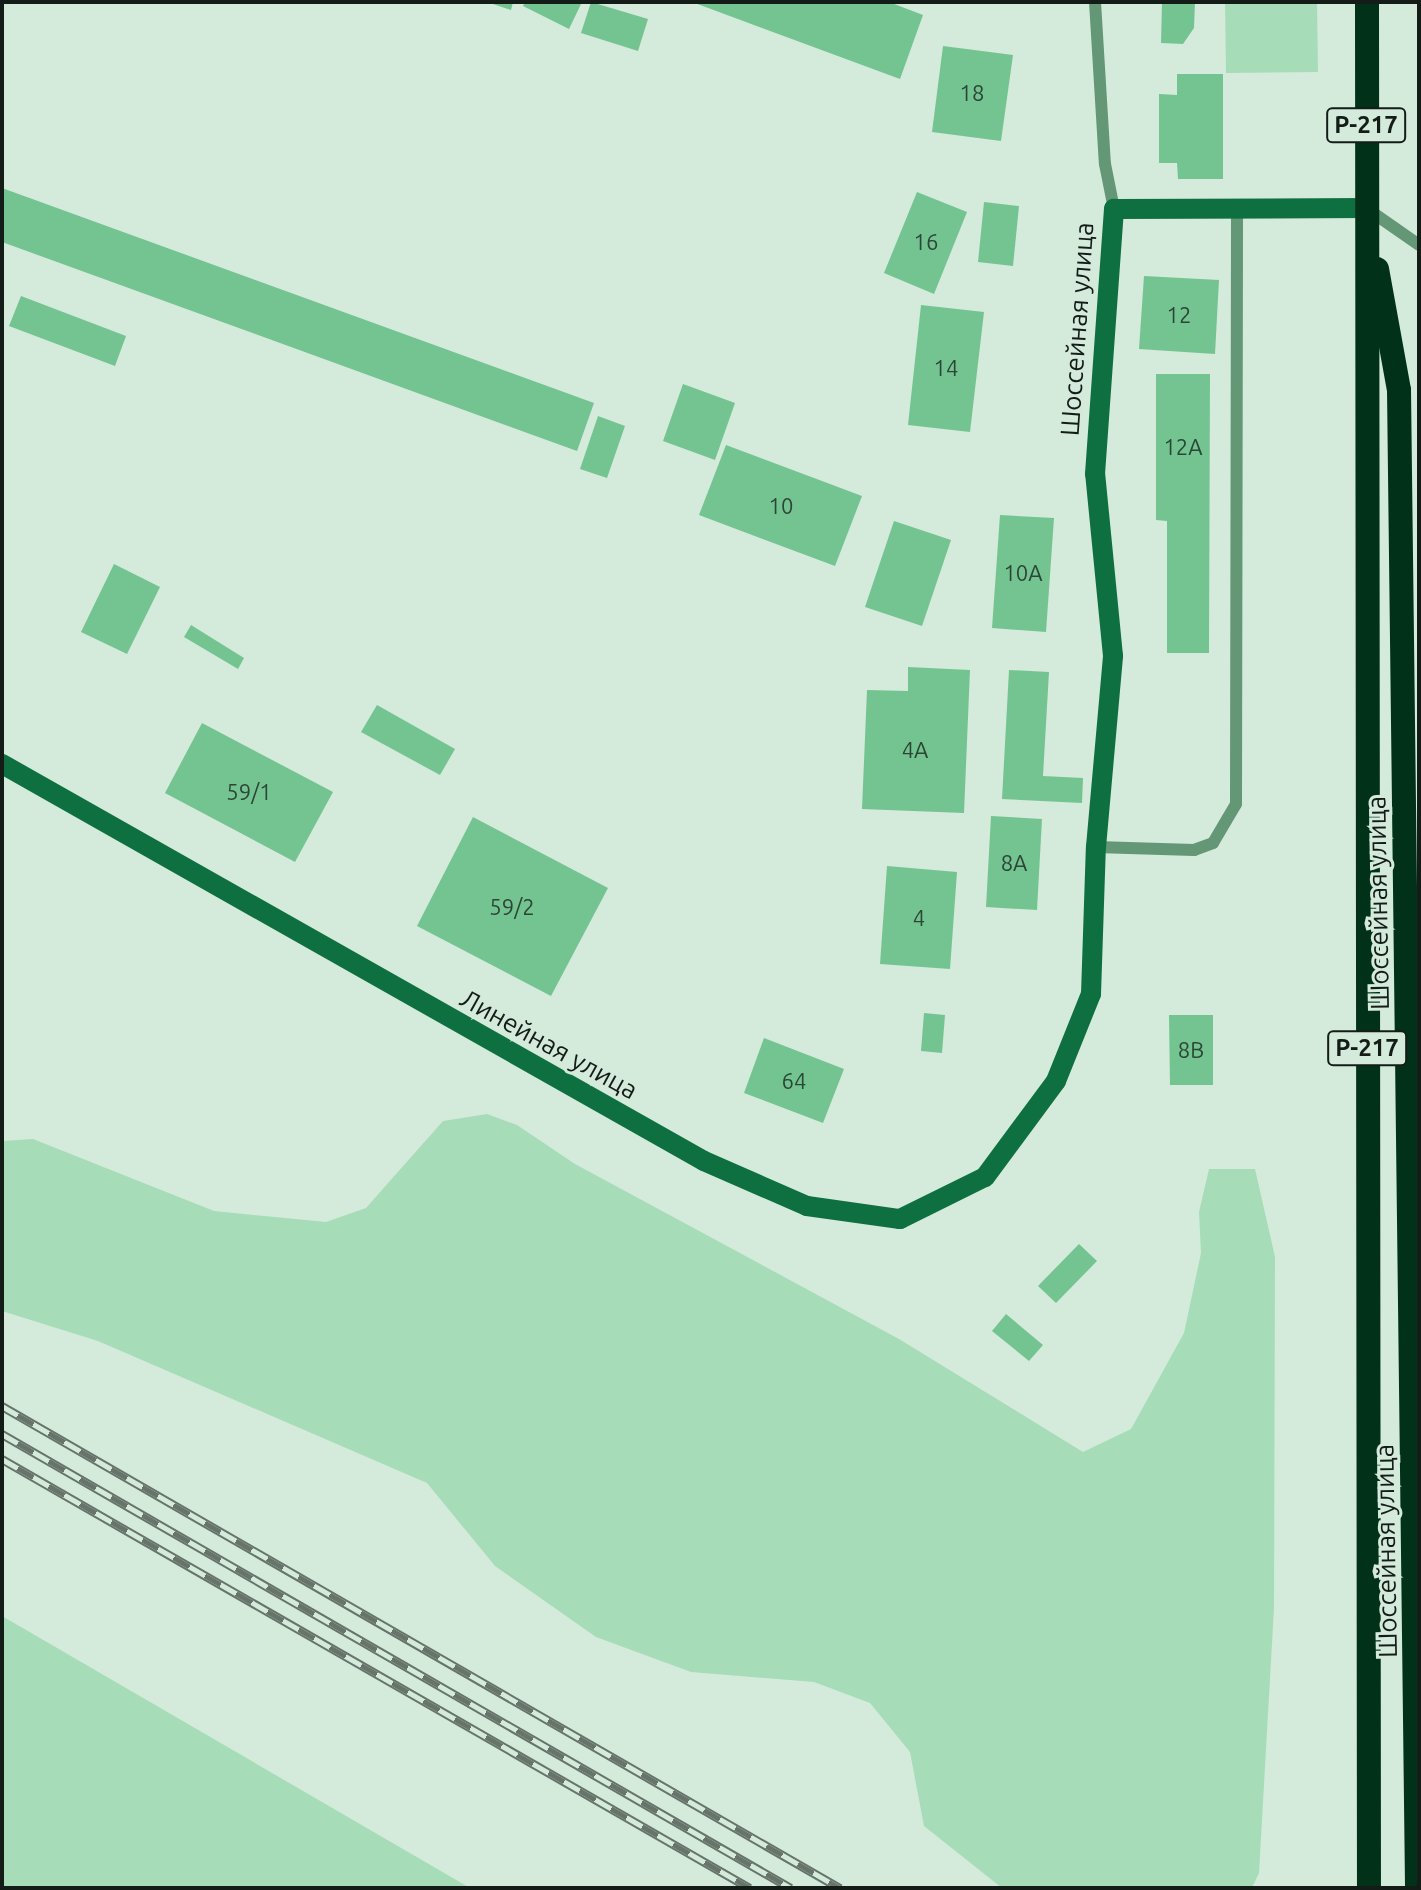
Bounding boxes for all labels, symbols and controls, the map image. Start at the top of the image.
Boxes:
house number: 18 [960,80,984,106]
road number: Р-217 [1326,105,1406,145]
street label: Шоссейная улица [1054,221,1100,437]
house number: 16 [914,229,938,255]
house number: 12 [1167,302,1191,328]
house number: 14 [934,355,958,381]
house number: 12А [1163,434,1203,460]
house number: 10 [769,493,793,519]
house number: 10А [1003,560,1043,586]
house number: 4А [902,737,928,763]
house number: 59/1 [226,779,272,805]
street label: Шоссейная улица [1361,796,1395,1010]
house number: 8А [1001,850,1027,876]
house number: 59/2 [489,894,535,920]
house number: 4 [913,905,925,931]
street label: Линейная улица [455,982,643,1106]
road number: Р-217 [1327,1028,1407,1068]
house number: 8В [1178,1037,1204,1063]
house number: 64 [782,1068,806,1094]
street label: Шоссейная улица [1369,1444,1403,1658]

